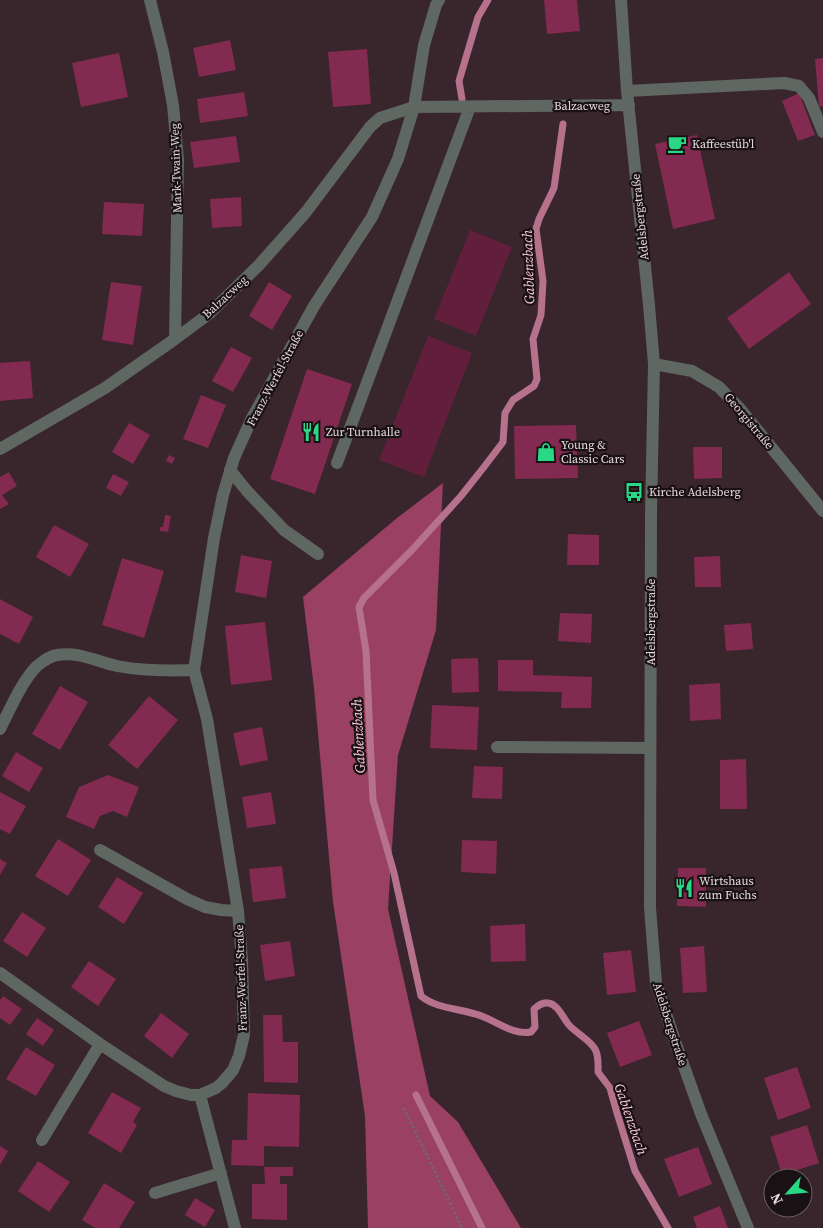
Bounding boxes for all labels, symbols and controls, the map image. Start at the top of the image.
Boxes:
street label: Balzacweg [554,98,610,114]
street label: Mark-Twain-Weg [166,123,186,213]
cafe icon: Kaffeestüb'l [666,133,688,155]
place label: Kaffeestüb'l [692,136,755,152]
street label: Adelsbergstraße [628,173,652,261]
water label: Gablenzbach [517,229,539,305]
street label: Balzacweg [199,272,251,322]
street label: Franz-Werfel-Straße [243,327,307,429]
street label: Georgistraße [721,389,777,453]
restaurant icon: Zur Turnhalle [300,421,322,443]
place label: Zur Turnhalle [326,424,400,440]
place label: Young & Classic Cars [561,437,625,467]
shop icon: Young & Classic Cars [535,441,557,463]
bus stop icon: Kirche Adelsberg [623,481,645,503]
place label: Kirche Adelsberg [649,484,741,500]
street label: Adelsbergstraße [643,579,659,665]
water label: Gablenzbach [346,698,370,774]
place label: Wirtshaus zum Fuchs [699,873,757,903]
restaurant icon: Wirtshaus zum Fuchs [673,877,695,899]
street label: Franz-Werfel-Straße [231,924,251,1032]
street label: Adelsbergstraße [649,980,691,1068]
water label: Gablenzbach [609,1081,653,1158]
north arrow [763,1168,813,1218]
text: N [765,1190,788,1208]

